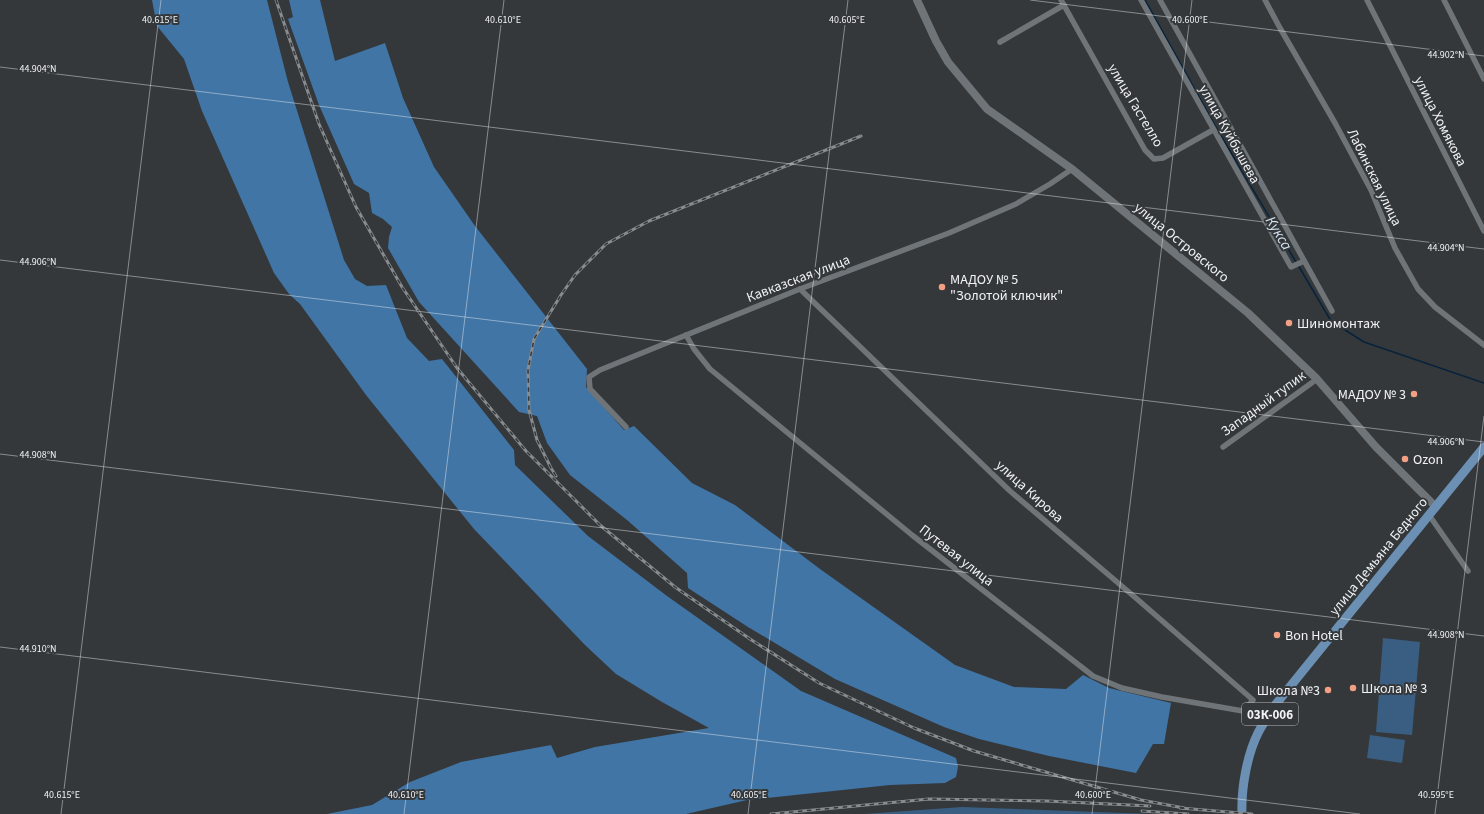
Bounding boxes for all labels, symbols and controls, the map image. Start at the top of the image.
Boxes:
text: 40.615°E [142,13,178,27]
text: 40.610°E [485,13,521,27]
text: 40.605°E [829,13,865,27]
text: 40.600°E [1172,13,1208,27]
text: 44.902°N [1427,48,1465,62]
street label: улица Гастелло [1102,60,1168,151]
text: 44.904°N [19,62,57,76]
street label: улица Хомякова [1409,73,1471,170]
street label: улица Куйбышева [1194,81,1265,188]
street label: Лабинская улица [1342,125,1406,230]
street label: улица Островского [1129,198,1233,287]
water label: Кукса [1260,212,1297,254]
text: 44.904°N [1427,241,1465,255]
street label: Кавказская улица [744,250,853,308]
text: 44.906°N [19,255,57,269]
place label: МАДОУ № 5 "Золотой ключик" [950,270,1063,306]
marker: МАДОУ № 5 "Золотой ключик" [937,282,947,292]
place label: Шиномонтаж [1297,314,1380,334]
marker: Шиномонтаж [1284,318,1294,328]
street label: Западный тупик [1217,366,1310,441]
place label: МАДОУ № 3 [1338,385,1406,405]
marker: МАДОУ № 3 [1409,389,1419,399]
text: 44.906°N [1427,435,1465,449]
text: 44.908°N [19,448,57,462]
place label: Ozon [1413,450,1443,470]
marker: Ozon [1400,454,1410,464]
street label: улица Кирова [991,456,1068,528]
street label: улица Демьяна Бедного [1325,493,1433,620]
street label: Путевая улица [915,520,998,591]
place label: Bon Hotel [1285,626,1343,646]
text: 44.908°N [1427,628,1465,642]
marker: Bon Hotel [1272,630,1282,640]
text: 44.910°N [19,642,57,656]
place label: Школа № 3 [1361,679,1427,699]
place label: Школа №3 [1257,681,1320,701]
marker: Школа № 3 [1348,683,1358,693]
marker: Школа №3 [1323,685,1333,695]
road number: 03К-006 [1242,703,1298,725]
text: 40.615°E [44,788,80,802]
text: 40.610°E [388,788,424,802]
text: 40.605°E [731,788,767,802]
text: 40.600°E [1075,788,1111,802]
text: 40.595°E [1418,788,1454,802]

